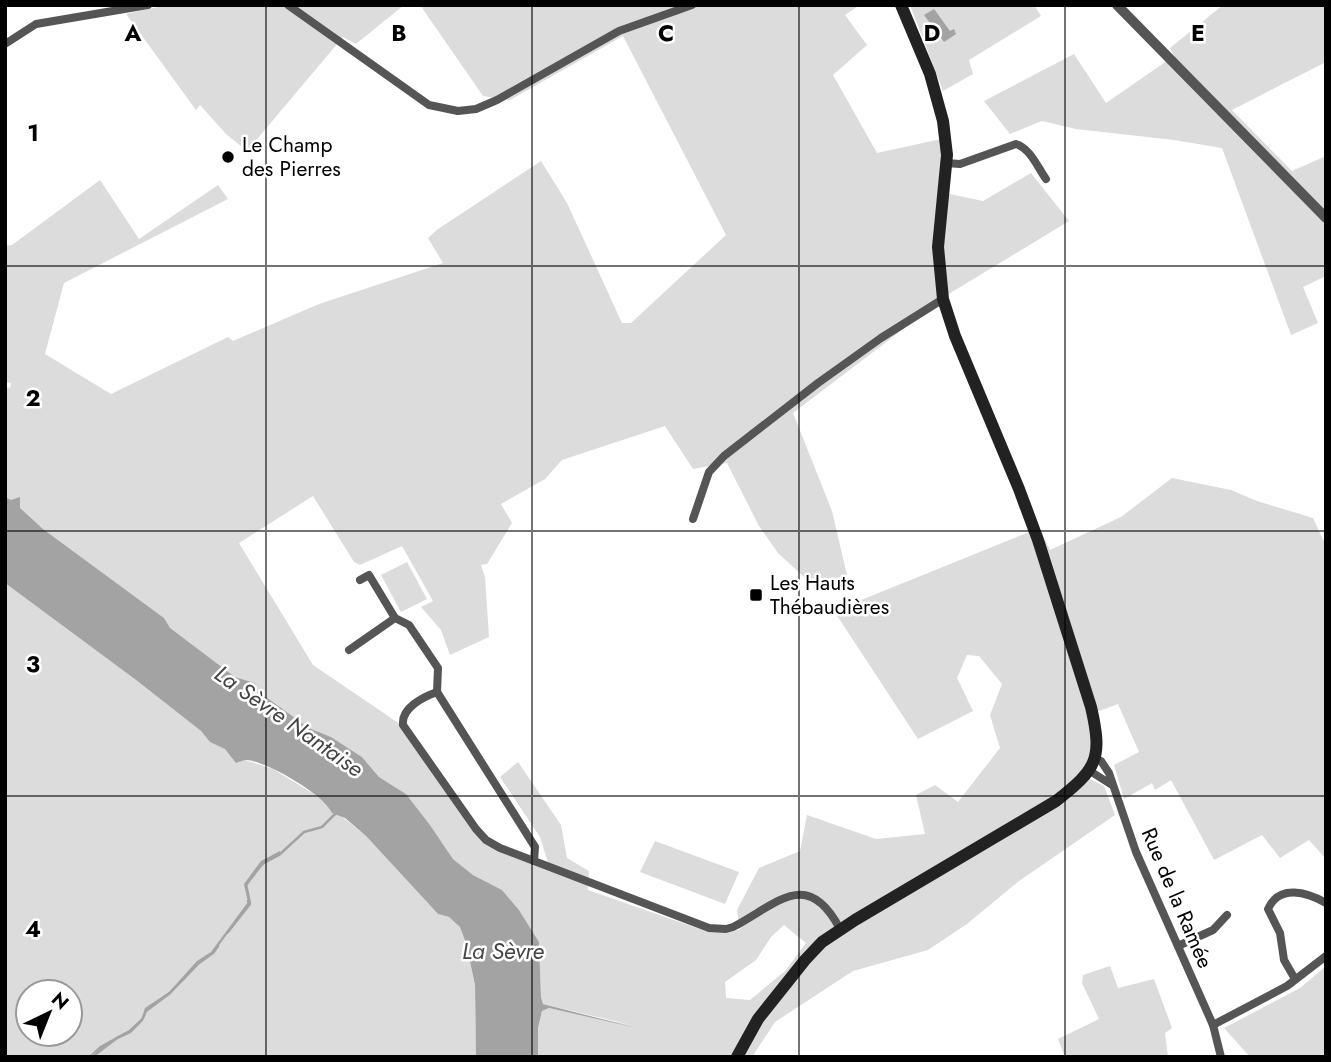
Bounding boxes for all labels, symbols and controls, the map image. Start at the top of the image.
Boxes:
text: A [124,16,142,50]
text: B [391,16,407,50]
text: C [658,16,674,50]
text: D [924,16,941,50]
text: E [1191,16,1205,50]
text: 1 [27,116,39,150]
place label: Le Champ des Pierres [242,130,341,184]
marker: Le Champ des Pierres [220,149,236,165]
text: 2 [25,381,41,415]
place label: Les Hauts Thébaudières [770,568,889,622]
marker: Les Hauts Thébaudières [748,587,764,603]
text: 3 [26,647,40,681]
water label: La Sèvre Nantaise [208,657,371,785]
street label: Rue de la Ramée [1134,823,1220,973]
text: 4 [25,912,41,946]
water label: La Sèvre [462,934,544,968]
north arrow [14,978,84,1048]
text: N [46,986,75,1016]

